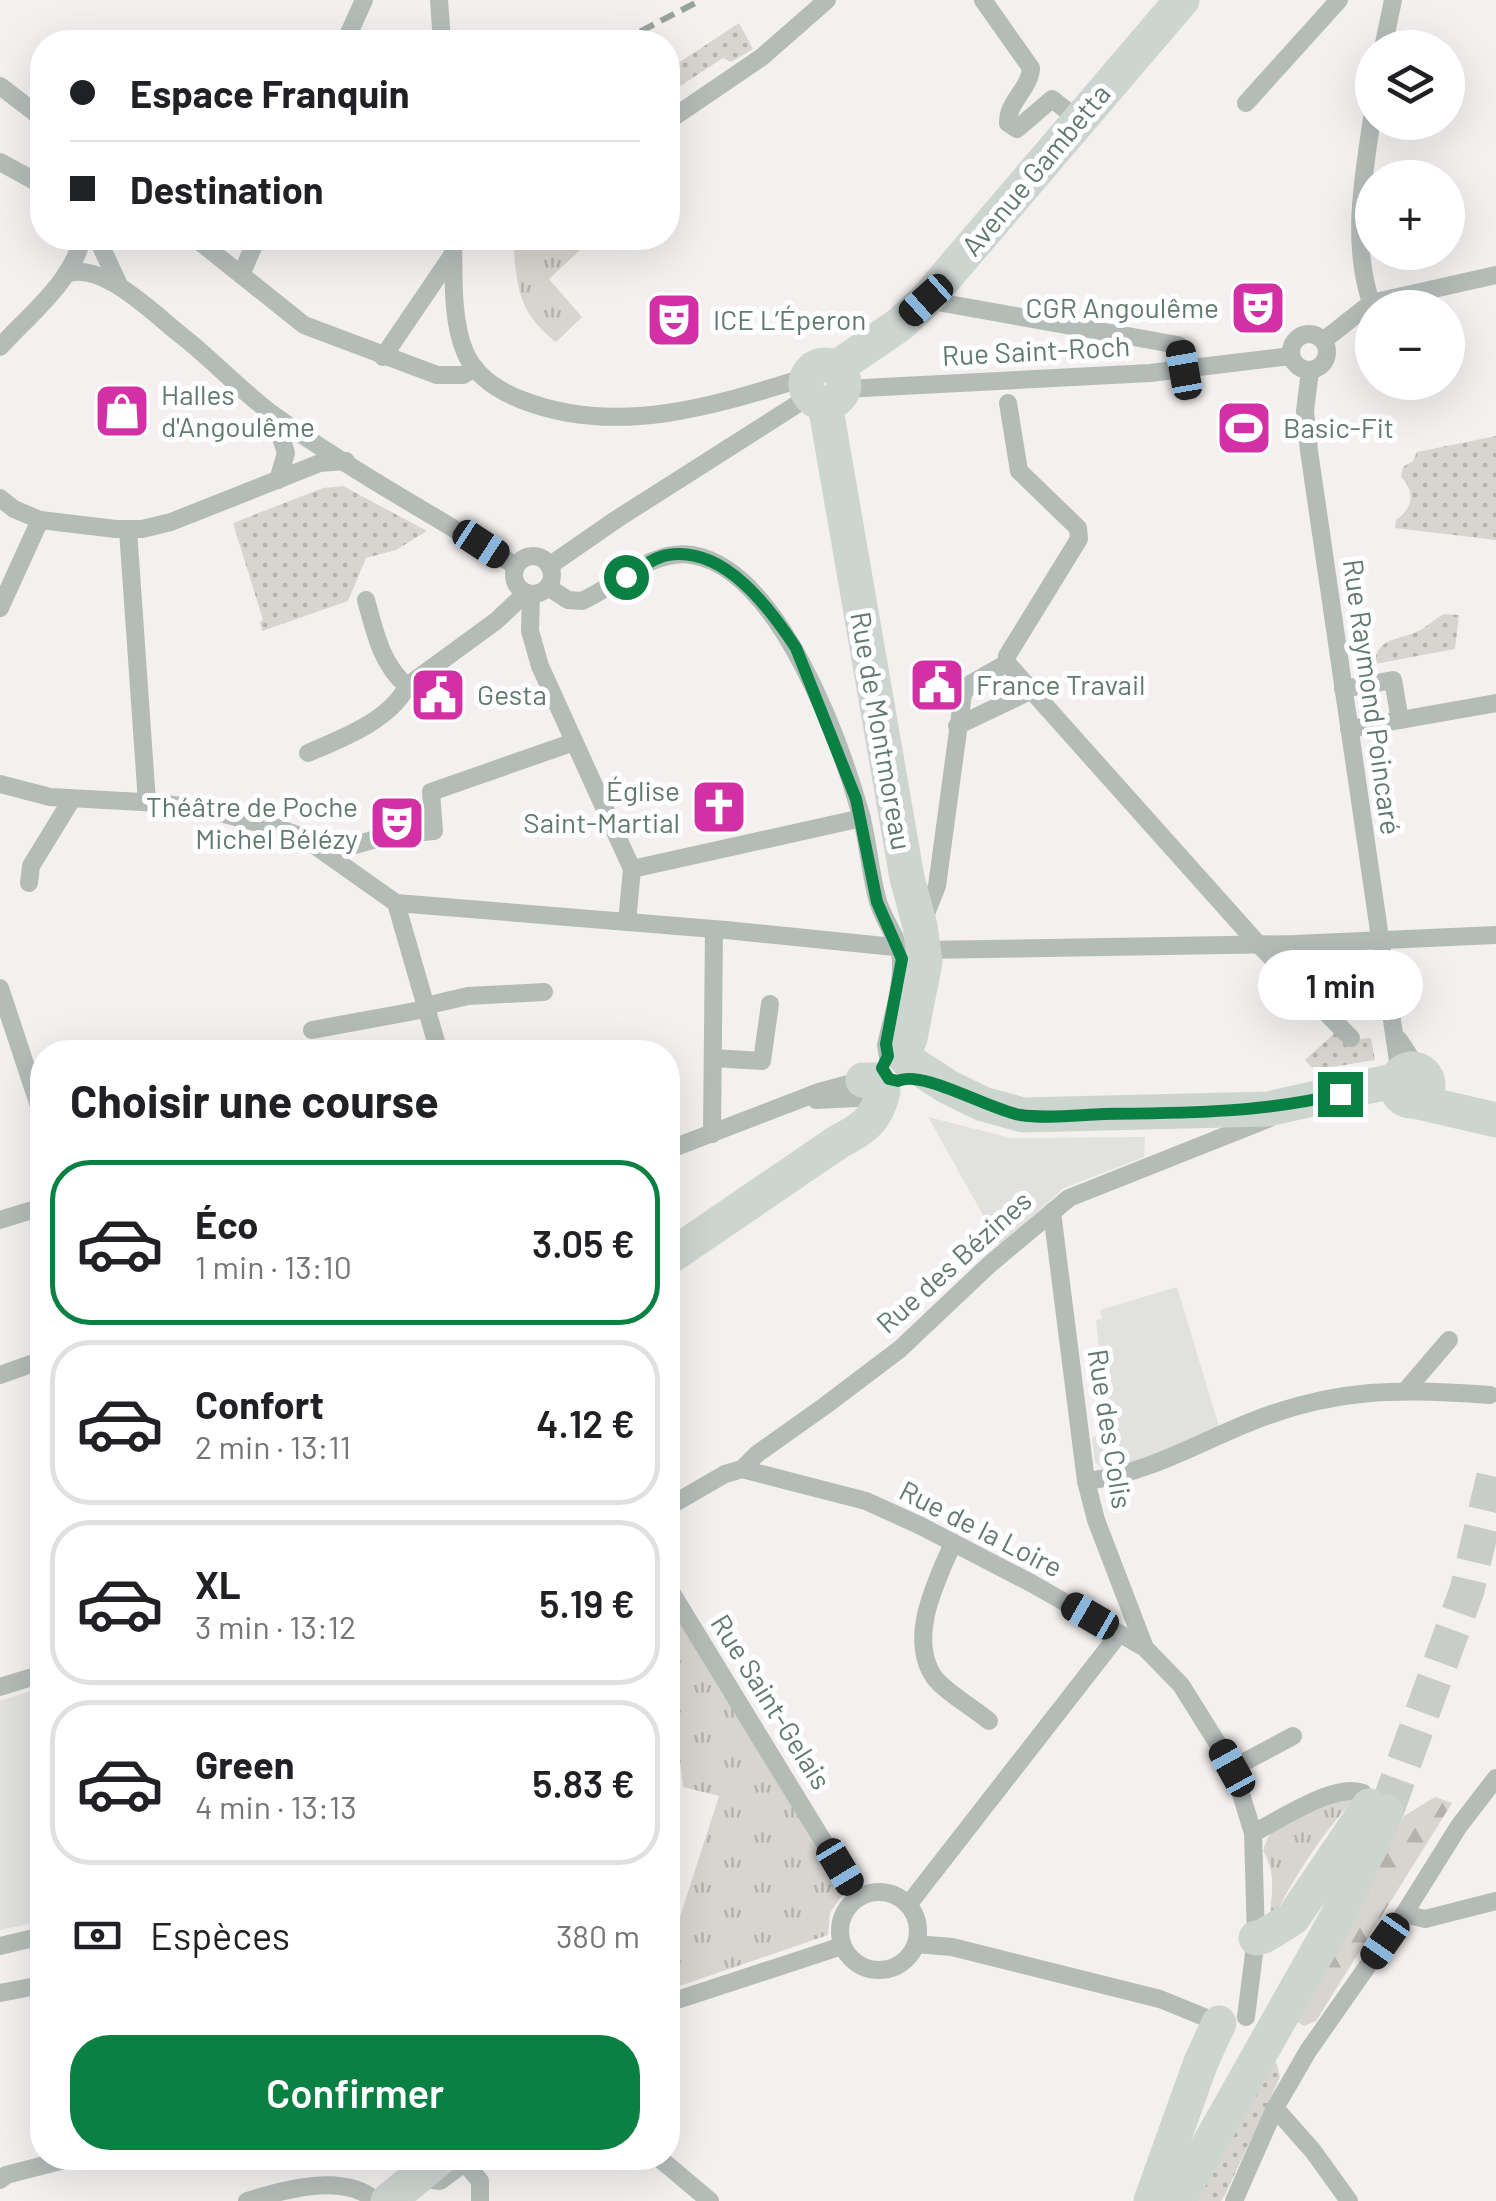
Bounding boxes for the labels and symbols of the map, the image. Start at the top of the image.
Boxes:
street label: Avenue Gambetta [954,77,1117,262]
car [894,269,958,331]
theatre icon: CGR Angoulême [1228,278,1288,338]
theatre icon: ICE L’Éperon [644,290,704,350]
place label: CGR Angoulême [1026,290,1219,324]
place label: ICE L’Éperon [713,302,866,336]
street label: Rue Saint-Roch [941,328,1131,372]
car [1164,338,1204,402]
place label: Halles d'Angoulême [161,377,315,443]
shop icon: Halles d'Angoulême [92,381,152,441]
sports icon: Basic-Fit [1214,398,1274,458]
place label: Basic-Fit [1283,410,1394,444]
car [448,515,514,573]
route start [604,555,649,600]
street label: Rue Raymond Poincaré [1337,557,1409,837]
street label: Rue de Montmoreau [844,609,920,853]
public building icon: France Travail [907,655,967,715]
public building icon: Gesta [408,665,468,725]
place label: France Travail [976,667,1146,701]
place label: Gesta [477,677,547,711]
place label: Église Saint-Martial [523,773,680,839]
church icon: Église Saint-Martial [689,777,749,837]
place label: Théâtre de Poche Michel Bélézy [146,789,358,855]
theatre icon: Théâtre de Poche Michel Bélézy [367,793,427,853]
callout: 1 min [1258,949,1422,1019]
route end [1318,1072,1363,1117]
street label: Rue des Bézines [869,1183,1038,1340]
street label: Rue des Colis [1082,1347,1140,1511]
street label: Rue de la Loire [894,1473,1069,1584]
car [1057,1588,1123,1644]
street label: Rue Saint-Gelais [705,1608,839,1795]
car [1204,1734,1260,1802]
car [812,1834,868,1900]
car [1356,1908,1414,1974]

